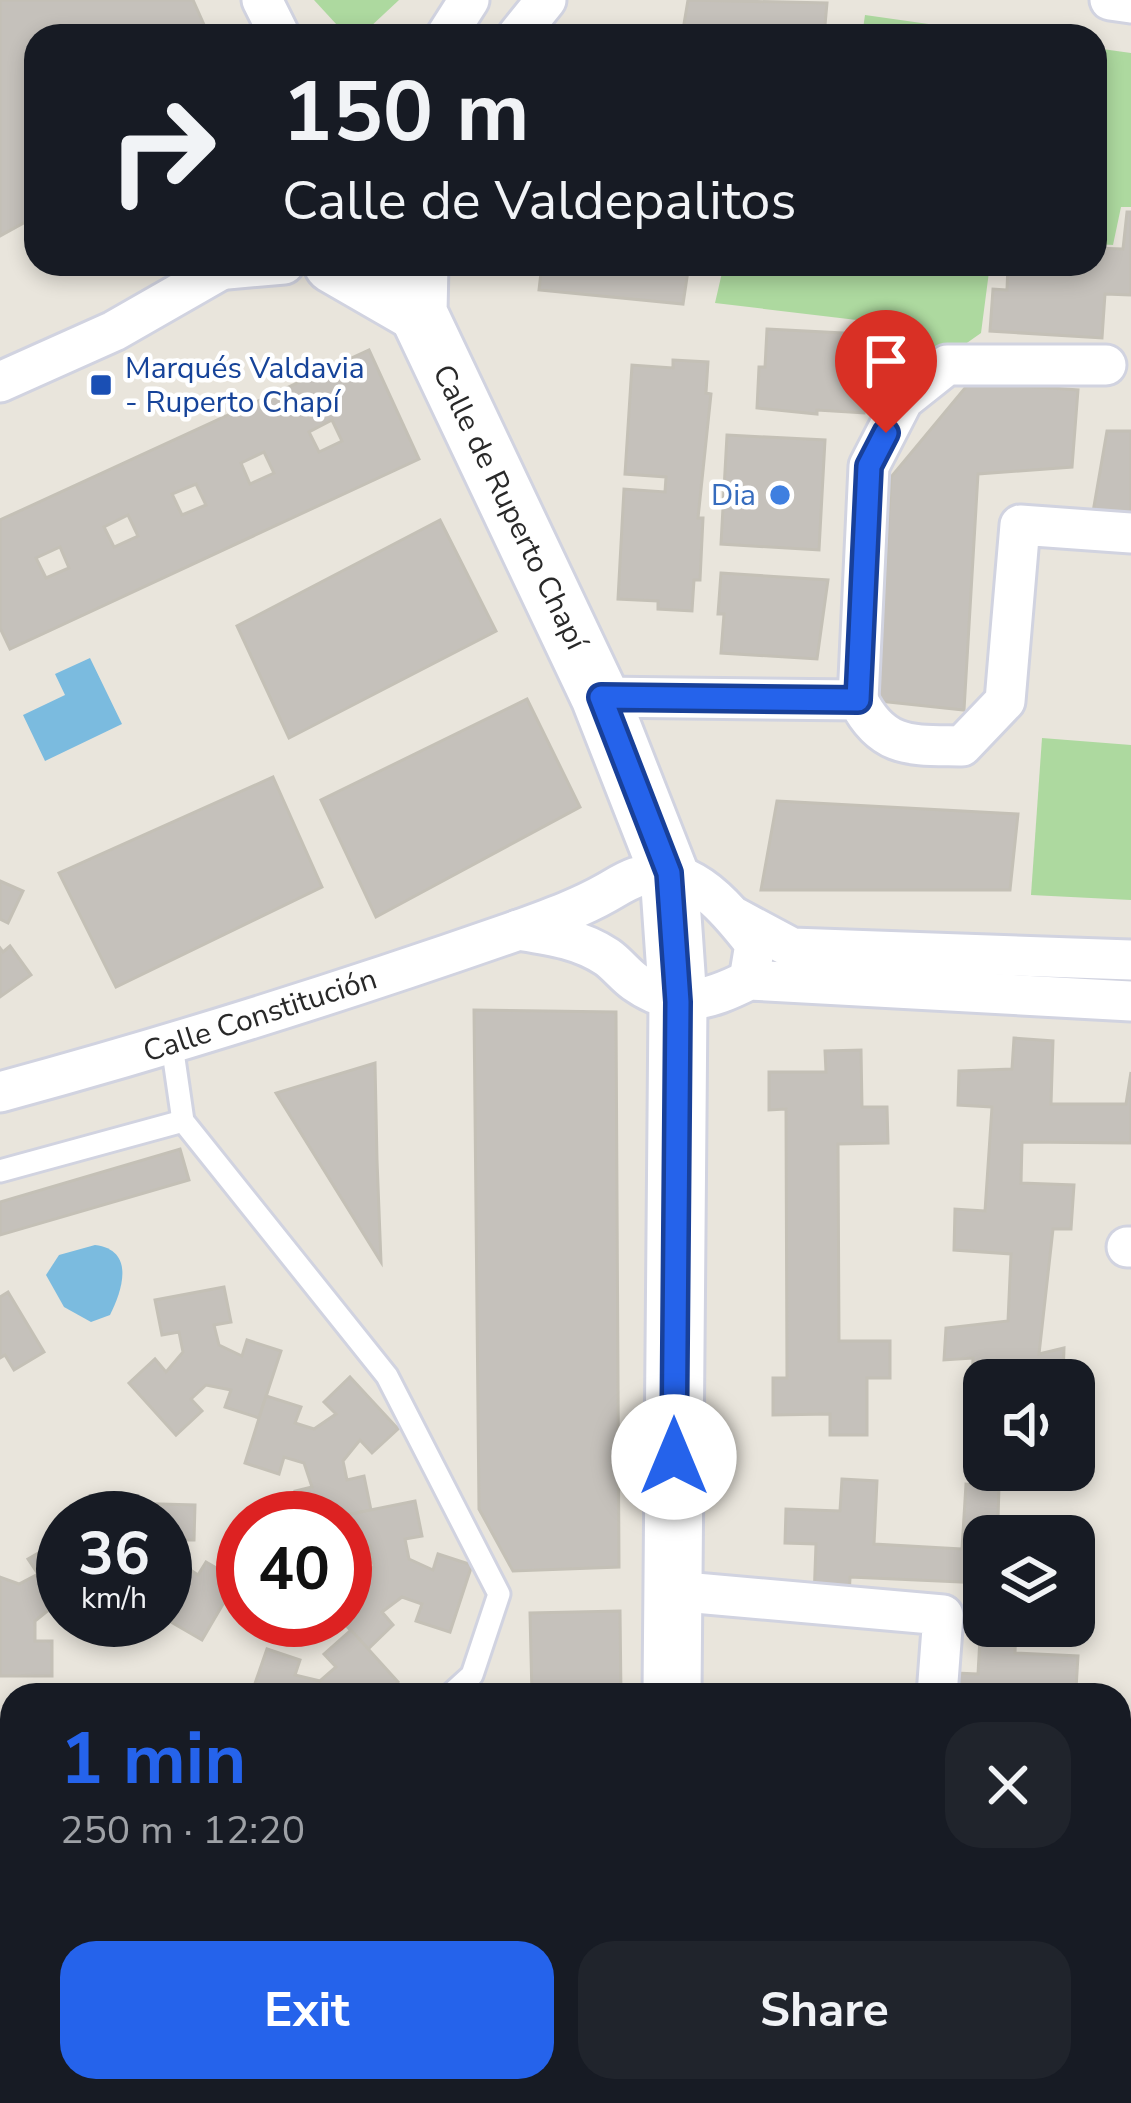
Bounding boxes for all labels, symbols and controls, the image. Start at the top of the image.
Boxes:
text: 150 m [282,55,530,170]
icon: right [84,72,240,228]
text: Calle de Valdepalitos [282,164,796,238]
pin [835,310,937,433]
icon: arrive [853,328,919,394]
place label: Marqués Valdavia - Ruperto Chapí [125,348,365,423]
street label: Calle de Ruperto Chapí [423,358,597,658]
marker: Marqués Valdavia - Ruperto Chapí [88,372,114,398]
place label: Dia [711,475,756,516]
marker: Dia [767,482,793,508]
street label: Calle Constitución [138,958,382,1073]
map controls [963,1359,1095,1647]
button: sound [963,1359,1095,1491]
position arrow [611,1394,737,1520]
speed limit sign: 40 [216,1491,372,1647]
text: 36 [78,1513,150,1595]
button: layers [963,1515,1095,1647]
text: km/h [81,1578,147,1619]
text: 1 min [60,1710,246,1808]
button: close [945,1722,1071,1848]
text: 250 m · 12:20 [60,1804,305,1857]
button: Exit [60,1941,554,2079]
button: Share [578,1941,1071,2079]

